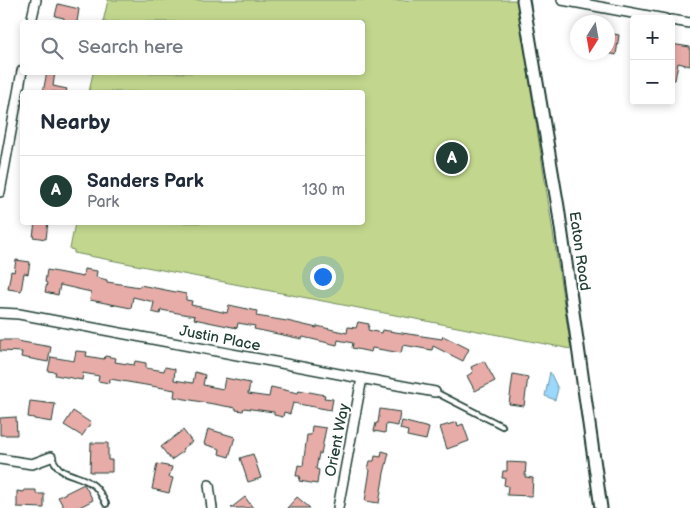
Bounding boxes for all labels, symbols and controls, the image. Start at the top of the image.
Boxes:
north arrow [570,15,615,60]
map controls [630,15,675,105]
button: + [630,15,675,60]
search box [20,20,365,75]
icon: search [38,34,66,62]
text: Search here [78,36,183,59]
button: − [630,60,675,105]
text: Nearby [40,110,110,135]
pin: A [436,139,468,177]
text: Sanders Park [87,170,204,193]
text: A [51,181,61,200]
text: 130 m [302,181,345,200]
text: Park [87,193,119,212]
street label: Eaton Road [565,210,594,292]
your location [310,264,336,290]
street label: Justin Place [178,321,262,356]
street label: Orient Way [321,402,354,478]

